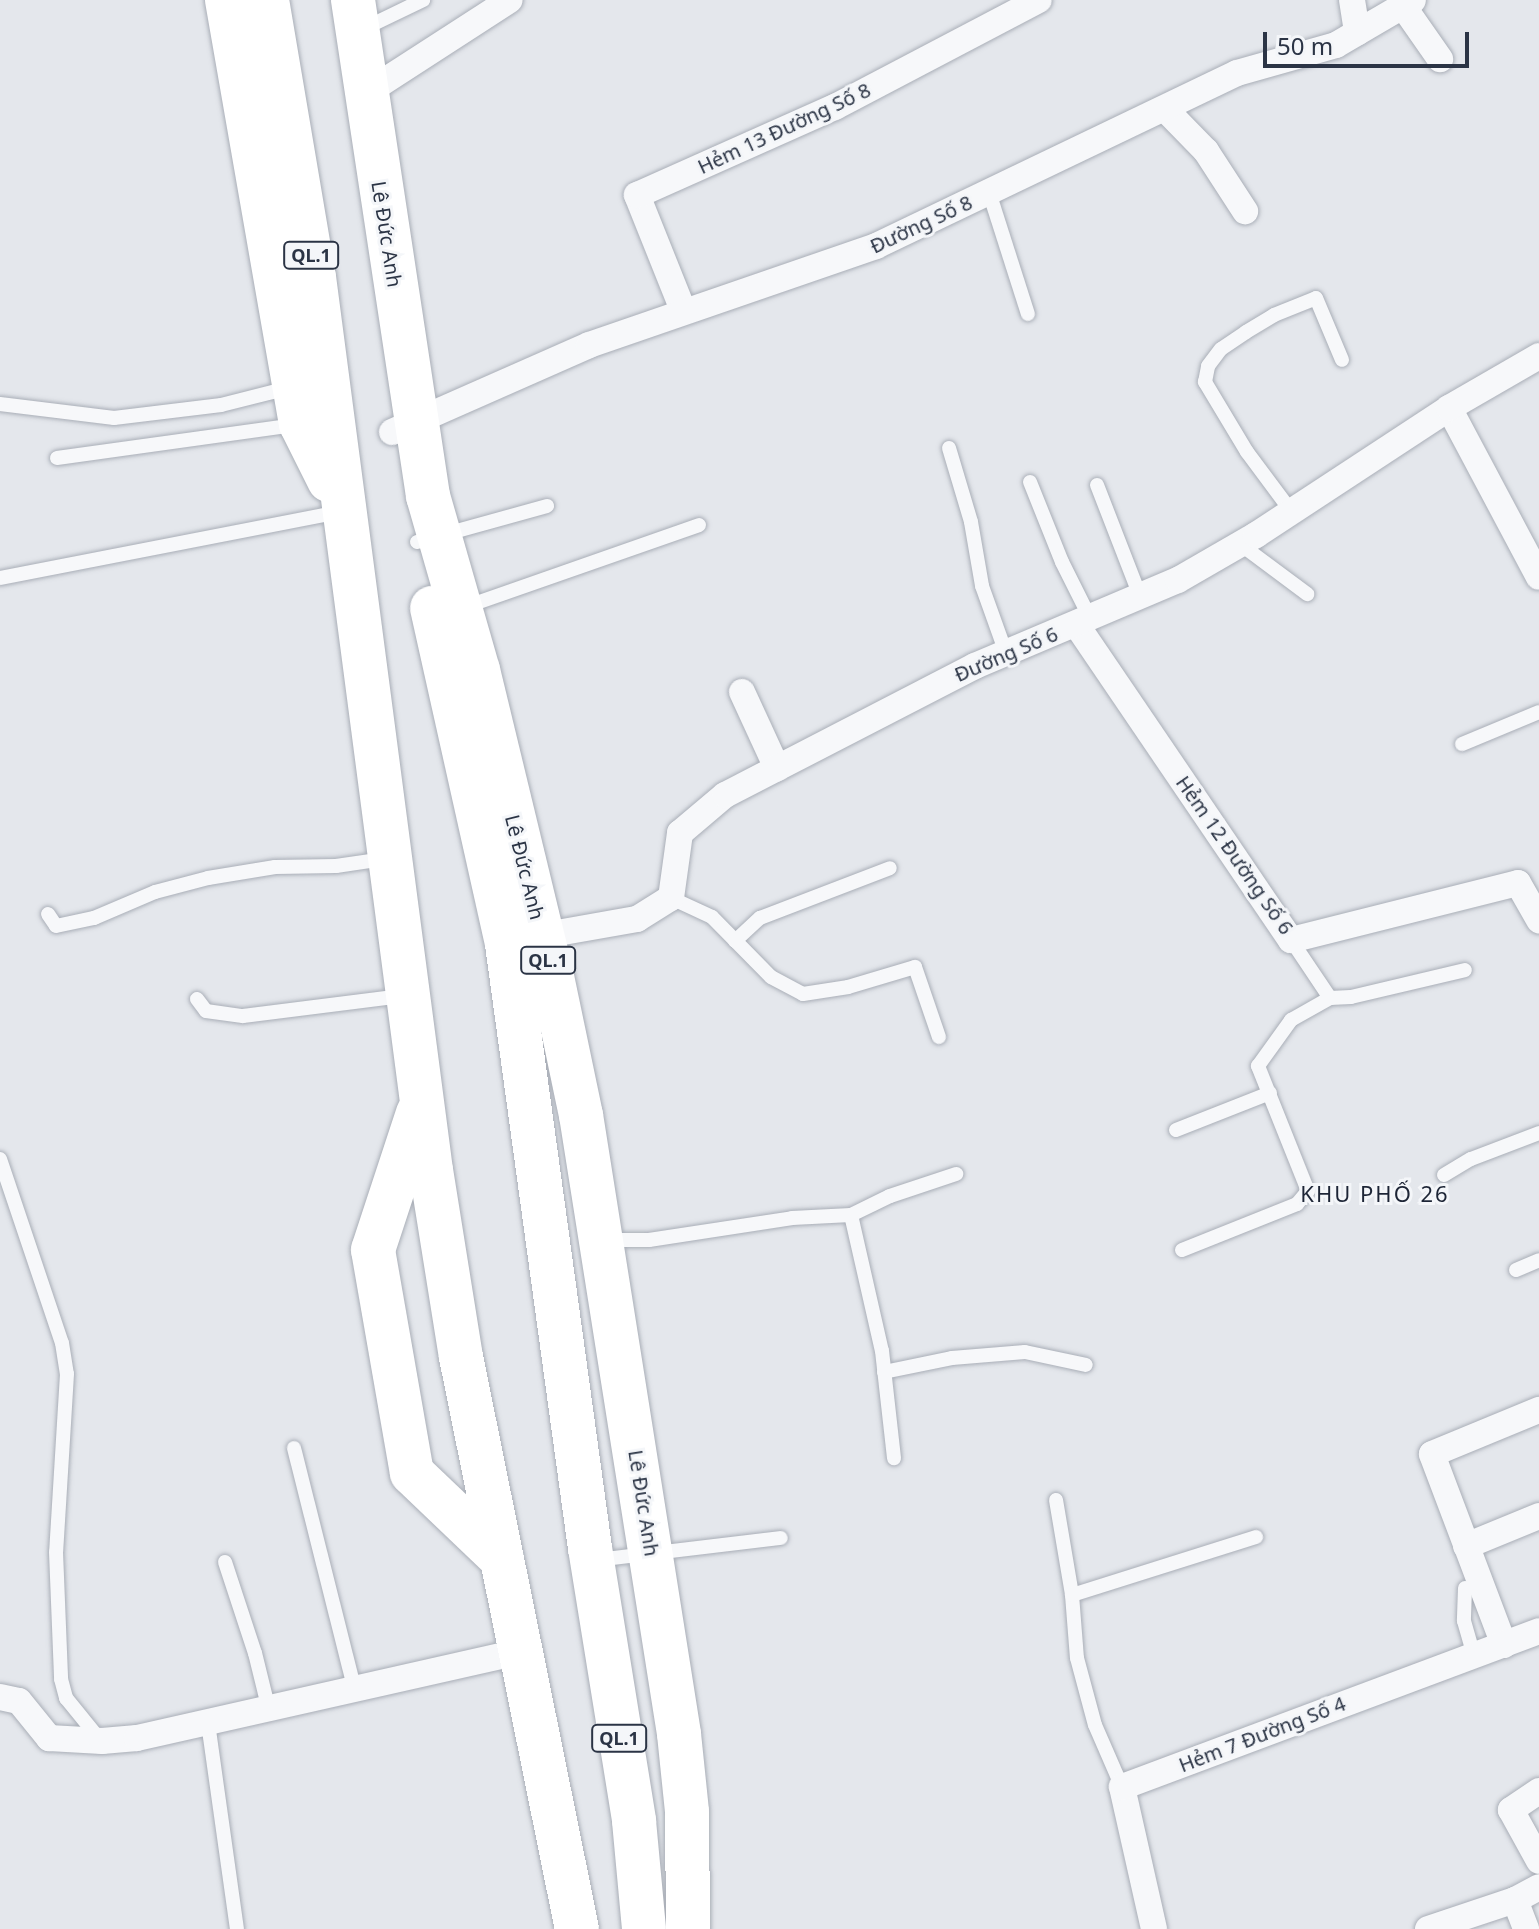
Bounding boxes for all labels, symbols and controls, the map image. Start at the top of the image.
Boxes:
scale bar [1267,16,1473,66]
text: 50 m [1277,29,1333,62]
street label: Hẻm 13 Đường Số 8 [694,77,874,179]
street label: Lê Đức Anh [367,179,407,289]
street label: Đường Số 8 [866,190,976,258]
road number: QL.1 [283,241,339,269]
street label: Đường Số 6 [951,621,1061,687]
street label: Hẻm 12 Đường Số 6 [1171,771,1299,939]
street label: Lê Đức Anh [500,812,550,922]
road number: QL.1 [520,946,576,974]
district label: KHU PHỐ 26 [1300,1181,1450,1207]
street label: Lê Đức Anh [624,1448,664,1558]
street label: Hẻm 7 Đường Số 4 [1175,1691,1349,1777]
road number: QL.1 [591,1724,647,1752]

